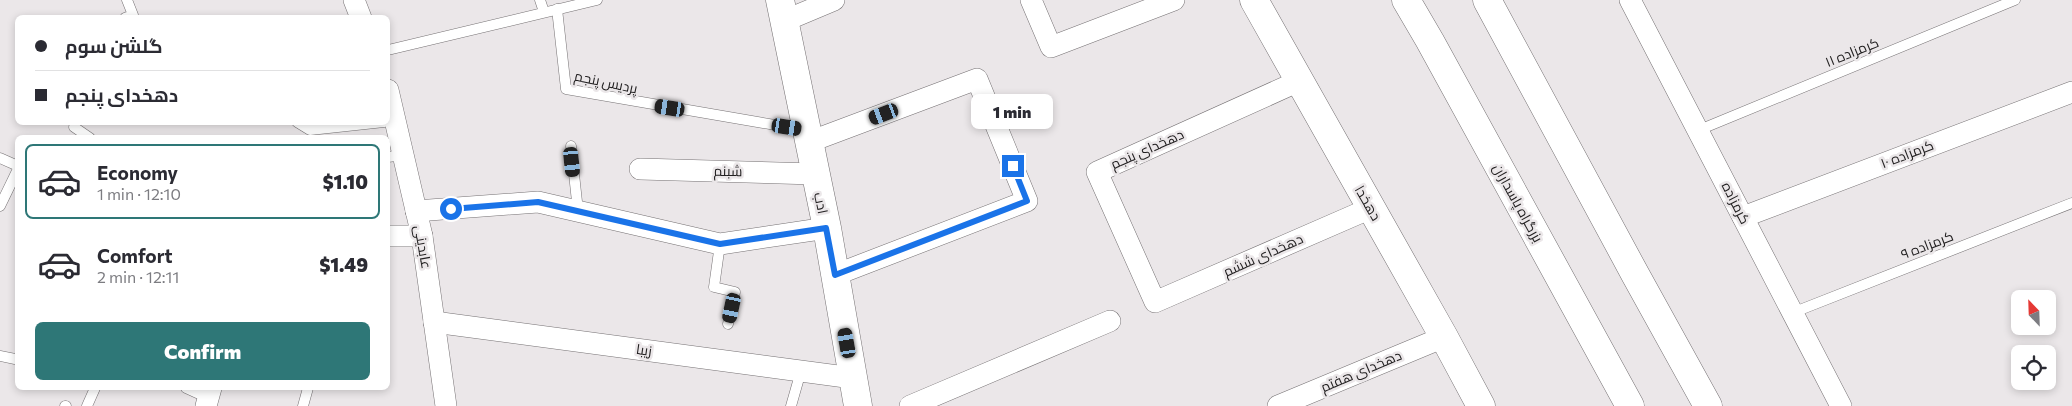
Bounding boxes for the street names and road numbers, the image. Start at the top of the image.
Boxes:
street label: کرمزاده ١١ [1823,33,1881,70]
street label: پردیس پنجم [573,67,639,98]
street label: دهخدای پنجم [1108,125,1187,174]
street label: کرمزاده ١٠ [1878,136,1936,171]
street label: بزرگراه پاسداران [1488,160,1547,246]
street label: شبنم [713,162,743,181]
street label: کرمزاده [1719,179,1754,227]
street label: دهخدا [1352,182,1385,223]
street label: ادب [811,191,832,215]
street label: عابدینی [411,224,436,270]
street label: کرمزاده ٩ [1898,227,1955,262]
street label: دهخدای ششم [1220,229,1306,282]
street label: زیبا [635,340,653,359]
street label: دهخدای هفتم [1318,346,1405,397]

